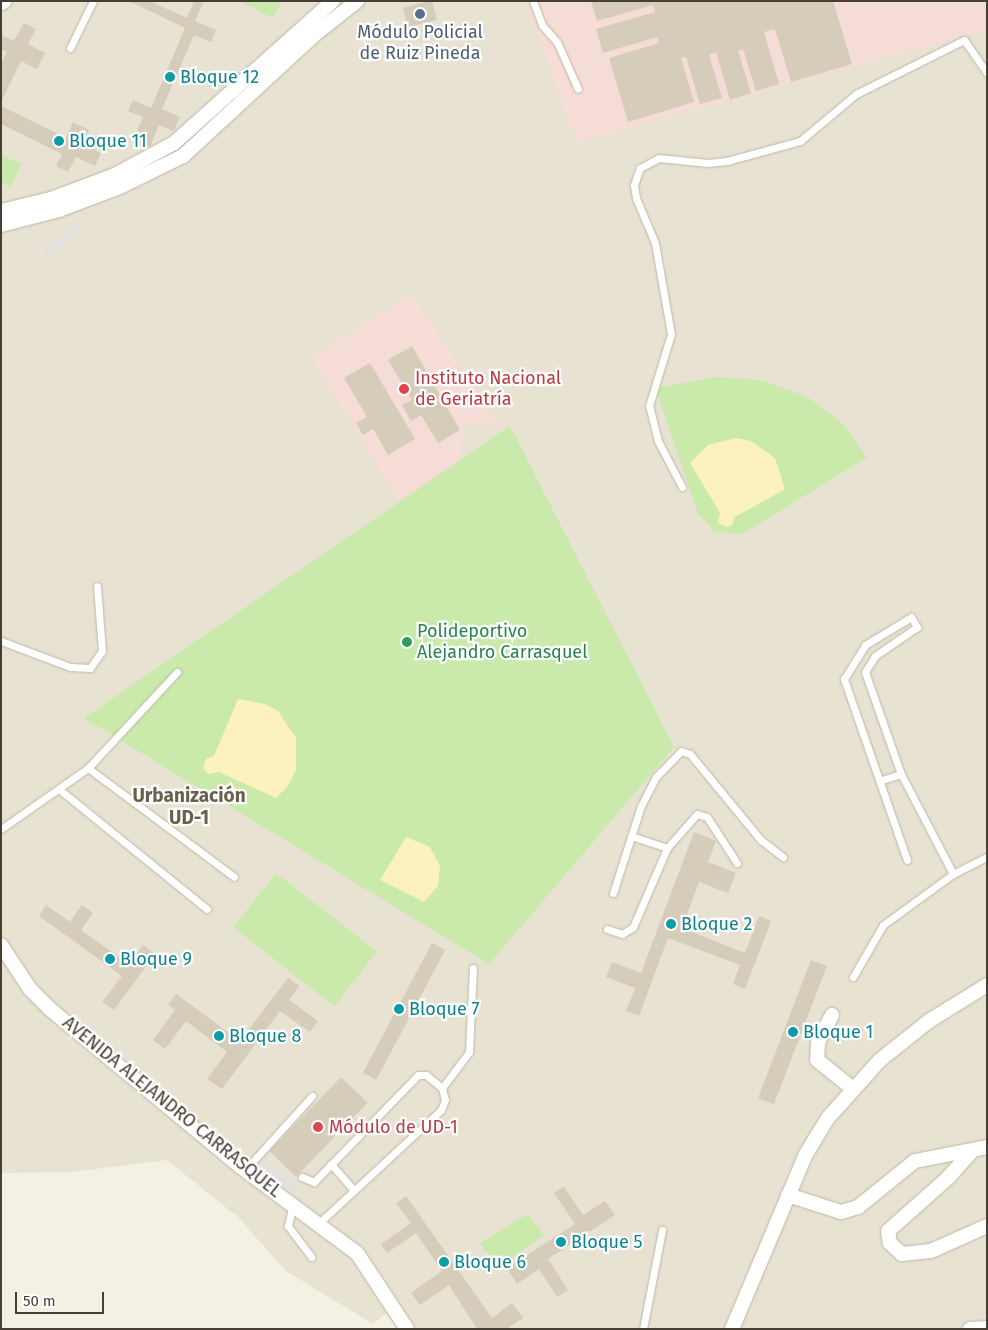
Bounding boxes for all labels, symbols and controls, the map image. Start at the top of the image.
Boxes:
marker: Módulo Policial de Ruiz Pineda [414,8,426,20]
place label: Módulo Policial de Ruiz Pineda [357,22,483,64]
place label: Bloque 12 [180,66,259,88]
marker: Bloque 12 [164,71,176,83]
place label: Bloque 11 [69,130,147,152]
marker: Bloque 11 [53,135,65,147]
place label: Instituto Nacional de Geriatría [415,368,561,410]
marker: Instituto Nacional de Geriatría [397,382,411,396]
place label: Polideportivo Alejandro Carrasquel [417,621,587,664]
marker: Polideportivo Alejandro Carrasquel [401,636,413,648]
district label: Urbanización UD-1 [132,785,246,829]
place label: Bloque 2 [681,913,752,935]
marker: Bloque 2 [665,918,677,930]
place label: Bloque 9 [120,948,192,970]
marker: Bloque 9 [104,953,116,965]
place label: Bloque 7 [409,998,479,1020]
marker: Bloque 7 [393,1003,405,1015]
street label: AVENIDA ALEJANDRO CARRASQUEL [58,1012,286,1202]
place label: Bloque 1 [803,1021,873,1043]
place label: Bloque 8 [229,1025,301,1047]
marker: Bloque 1 [787,1026,799,1038]
marker: Bloque 8 [213,1030,225,1042]
place label: Módulo de UD-1 [329,1116,458,1138]
marker: Módulo de UD-1 [311,1120,325,1134]
place label: Bloque 5 [571,1231,642,1253]
marker: Bloque 5 [555,1236,567,1248]
place label: Bloque 6 [454,1251,526,1273]
marker: Bloque 6 [438,1256,450,1268]
scale bar [18,1282,106,1314]
text: 50 m [23,1292,56,1310]

